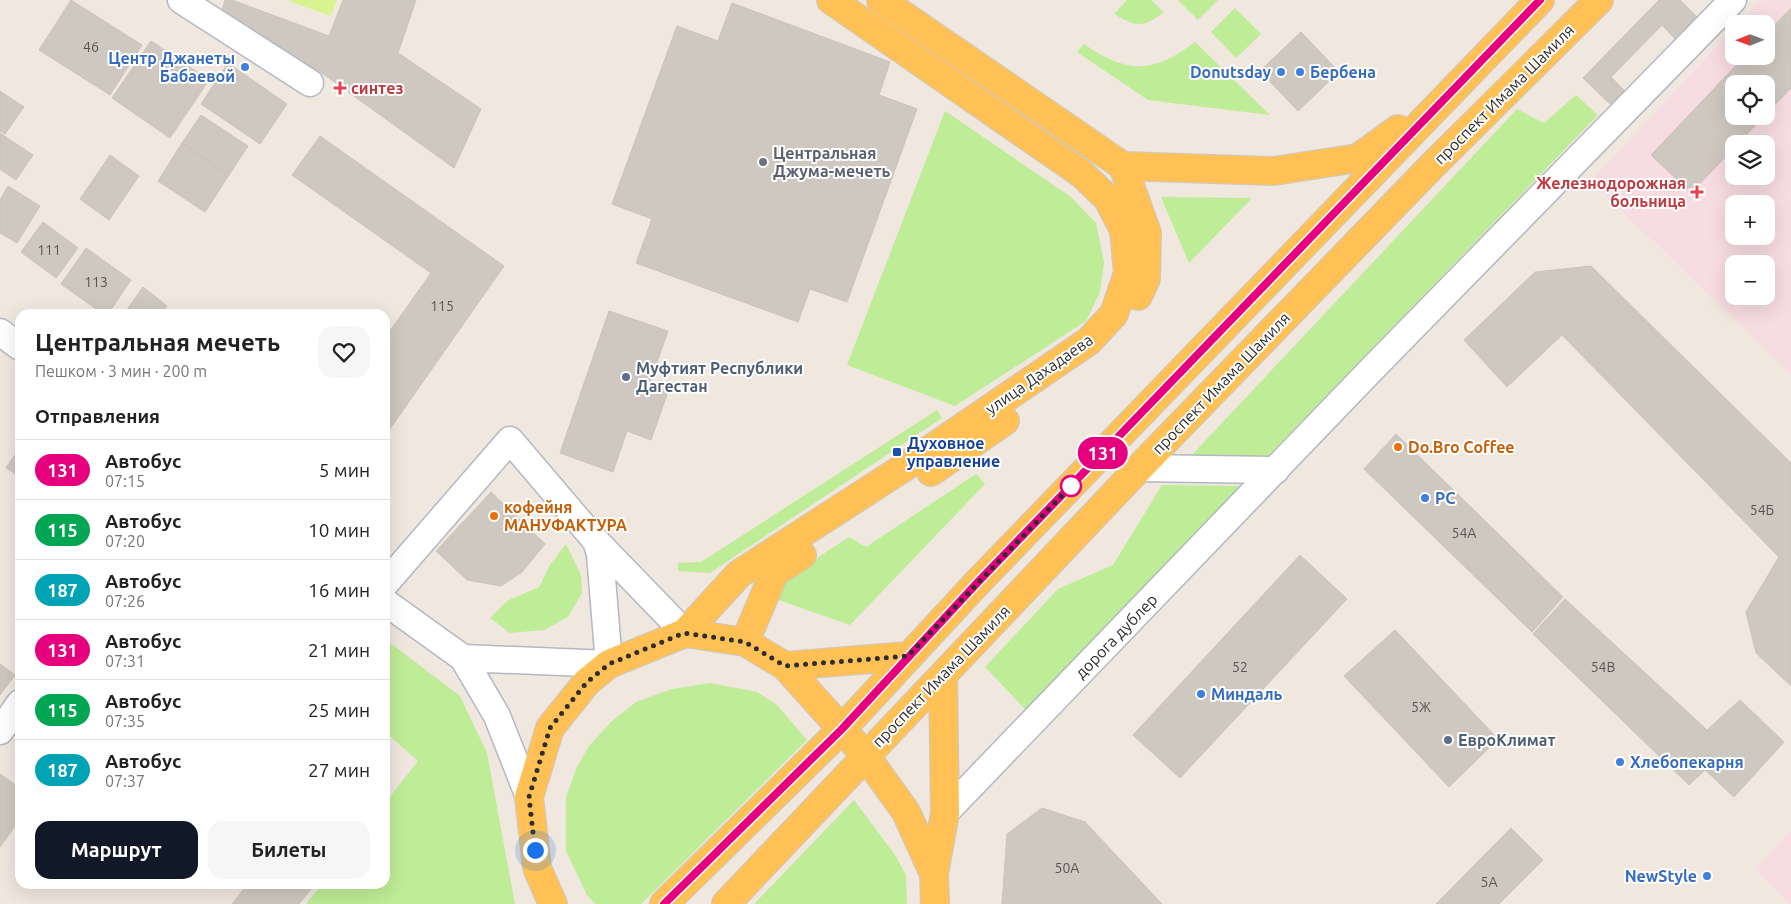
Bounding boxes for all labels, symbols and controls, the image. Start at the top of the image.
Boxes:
north arrow [1725,15,1775,65]
map controls [1725,15,1775,305]
street label: проспект Имама Шамиля [1430,20,1578,168]
house number: 46 [83,39,99,55]
place label: Центр Джанеты Бабаевой [108,49,235,85]
marker: Центр Джанеты Бабаевой [239,61,251,73]
place label: Donutsday [1190,63,1271,81]
place label: Бербена [1310,63,1376,81]
marker: Donutsday [1275,66,1287,78]
marker: Бербена [1294,66,1306,78]
button: locate [1725,75,1775,125]
place label: синтез [351,79,403,97]
marker: синтез [333,81,347,95]
button: layers [1725,135,1775,185]
place label: Центральная Джума-мечеть [773,144,890,180]
marker: Центральная Джума-мечеть [757,156,769,168]
place label: Железнодорожная больница [1536,174,1686,210]
marker: Железнодорожная больница [1690,185,1704,199]
button: + [1725,195,1775,245]
house number: 111 [37,242,61,258]
button: − [1725,255,1775,305]
house number: 113 [84,274,108,290]
house number: 115 [430,298,454,314]
street label: проспект Имама Шамиля [1149,308,1293,458]
button: heart [318,326,370,378]
text: Центральная мечеть [35,329,280,356]
street label: улица Дахадаева [982,330,1096,418]
place label: Муфтият Республики Дагестан [636,359,803,395]
text: Пешком · 3 мин · 200 m [35,362,207,380]
marker: Муфтият Республики Дагестан [620,371,632,383]
text: Отправления [35,405,160,427]
place label: Духовное управление [907,434,1000,470]
line badge: 131 [1074,437,1132,469]
place label: Do.Bro Coffee [1408,438,1515,456]
marker: Do.Bro Coffee [1392,441,1404,453]
text: 131 [1088,443,1118,463]
marker: Духовное управление [891,446,903,458]
text: Автобус [105,450,181,472]
text: 5 мин [319,459,370,481]
text: 131 [47,460,78,480]
text: 07:15 [105,472,145,490]
unlabelled marker [1060,475,1082,497]
place label: РС [1435,489,1455,507]
marker: РС [1419,492,1431,504]
place label: кофейня МАНУФАКТУРА [504,498,628,534]
house number: 54Б [1750,502,1774,518]
text: Автобус [105,510,181,532]
marker: кофейня МАНУФАКТУРА [488,510,500,522]
text: 10 мин [308,519,370,541]
text: 115 [47,520,78,540]
house number: 54А [1452,525,1476,541]
text: 07:20 [105,532,145,550]
text: Автобус [105,570,181,592]
text: 16 мин [308,579,370,601]
text: 187 [47,580,78,600]
street label: дорога дублер [1071,590,1161,682]
text: 07:26 [105,592,145,610]
street label: проспект Имама Шамиля [869,601,1013,751]
text: Автобус [105,630,181,652]
text: 21 мин [308,639,370,661]
text: 131 [47,640,78,660]
text: 07:31 [105,652,145,670]
house number: 52 [1232,659,1248,675]
house number: 54В [1591,659,1615,675]
place label: Миндаль [1211,685,1283,703]
marker: Миндаль [1195,688,1207,700]
text: Автобус [105,690,181,712]
text: 25 мин [308,699,370,721]
house number: 5Ж [1411,699,1431,715]
text: 115 [47,700,78,720]
text: 07:35 [105,712,145,730]
place label: ЕвроКлимат [1458,731,1556,749]
marker: ЕвроКлимат [1442,734,1454,746]
text: Автобус [105,750,181,772]
place label: Хлебопекарня [1630,753,1744,771]
marker: Хлебопекарня [1614,756,1626,768]
text: 27 мин [308,759,370,781]
text: 187 [47,760,78,780]
text: 07:37 [105,772,145,790]
button: Маршрут [35,821,198,879]
button: Билеты [208,821,370,879]
your location [523,838,548,863]
house number: 50А [1055,860,1079,876]
place label: NewStyle [1625,867,1697,885]
marker: NewStyle [1701,870,1713,882]
house number: 5А [1481,874,1498,890]

